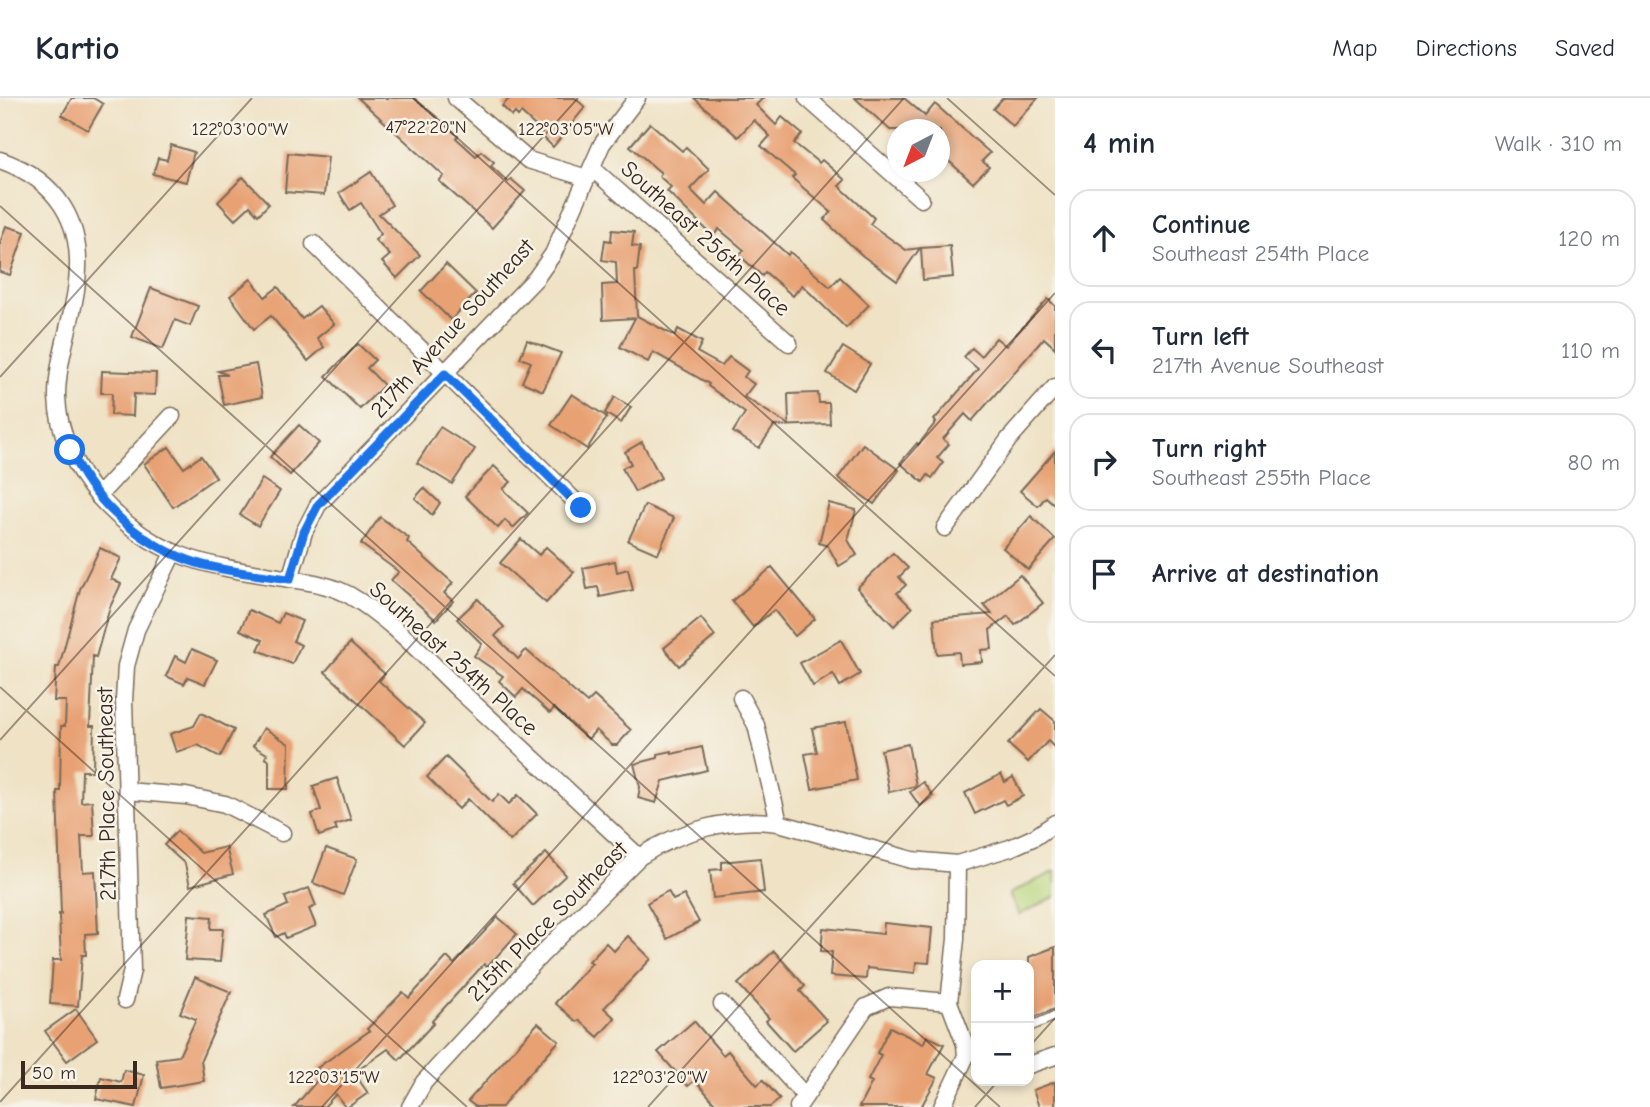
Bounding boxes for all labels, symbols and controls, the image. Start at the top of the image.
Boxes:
text: Kartio [35,29,120,67]
text: Map [1332,34,1378,62]
text: Directions [1416,34,1517,62]
text: Saved [1555,34,1615,62]
text: 47°22'20"N [385,117,467,138]
text: 122°03'00"W [192,119,289,140]
text: 122°03'05"W [518,119,614,140]
north arrow [887,119,950,182]
text: 4 min [1083,126,1155,161]
text: Walk · 310 m [1495,130,1622,157]
street label: Southeast 256th Place [615,155,796,322]
text: Continue [1152,210,1250,240]
icon: ahead [1085,219,1123,257]
text: 120 m [1558,225,1620,252]
street label: 217th Avenue Southeast [365,232,541,423]
text: Southeast 254th Place [1152,240,1369,267]
text: Turn left [1152,322,1249,352]
icon: left [1085,331,1123,369]
text: 110 m [1561,337,1620,364]
text: 217th Avenue Southeast [1152,352,1383,379]
route start [54,434,85,465]
text: Turn right [1152,434,1266,464]
icon: right [1085,443,1123,481]
text: 80 m [1567,449,1620,476]
text: Southeast 255th Place [1152,464,1371,491]
route end [565,492,596,523]
icon: arrive [1085,555,1123,593]
text: Arrive at destination [1152,559,1379,589]
street label: Southeast 254th Place [364,576,543,741]
street label: 217th Place Southeast [91,685,122,901]
street label: 215th Place Southeast [462,835,634,1007]
map controls [971,960,1034,1086]
button: + [971,960,1034,1023]
button: − [971,1023,1034,1086]
scale bar [21,1058,136,1090]
text: 50 m [32,1062,76,1084]
text: 122°03'15"W [288,1067,380,1088]
text: 122°03'20"W [613,1067,708,1088]

